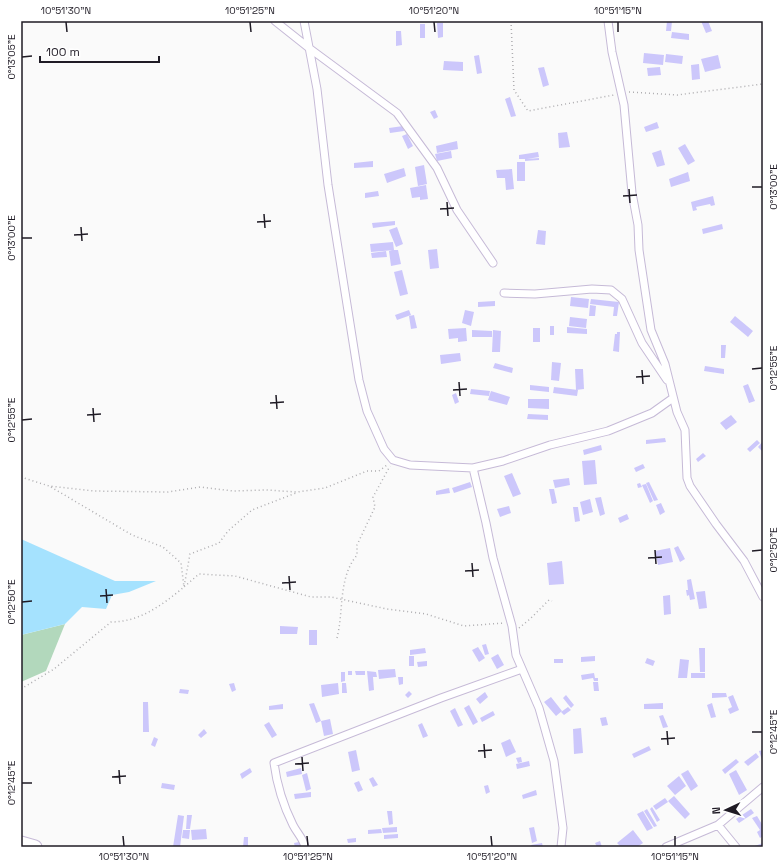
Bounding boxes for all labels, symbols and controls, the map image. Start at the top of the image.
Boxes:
text: 10°51'30"N [41,4,91,17]
text: 10°51'25"N [225,4,275,17]
text: 10°51'20"N [409,4,459,17]
text: 10°51'15"N [594,4,642,17]
text: 0°13'05"E [5,34,18,80]
scale bar [40,38,159,64]
text: 100 m [46,44,80,60]
text: 0°13'00"E [767,164,780,210]
text: 0°13'00"E [5,215,18,261]
text: 0°12'55"E [767,345,780,390]
text: 0°12'55"E [5,397,18,442]
text: 0°12'50"E [767,527,780,573]
text: 0°12'50"E [5,579,18,625]
text: 0°12'45"E [767,709,780,754]
text: 0°12'45"E [5,760,18,805]
north arrow [706,790,746,830]
text: N [709,807,723,815]
text: 10°51'30"N [99,850,149,863]
text: 10°51'25"N [283,850,333,863]
text: 10°51'20"N [467,850,517,863]
text: 10°51'15"N [651,850,699,863]

